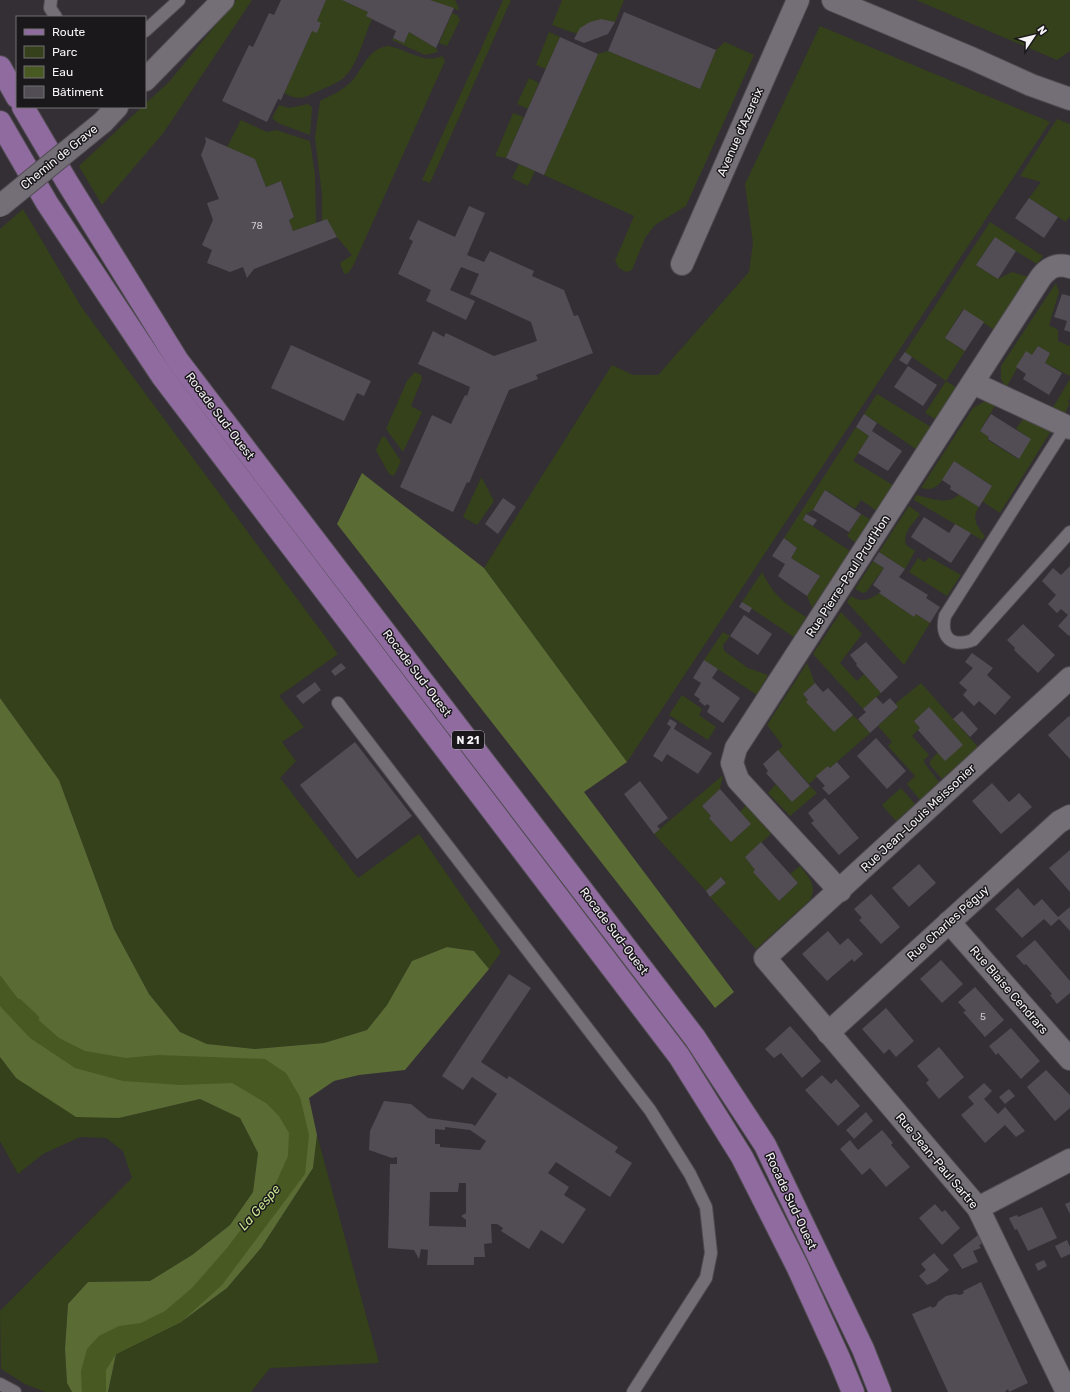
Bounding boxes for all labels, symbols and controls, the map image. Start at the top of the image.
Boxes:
legend [16,16,146,108]
north arrow [1014,16,1054,56]
text: N [1034,24,1049,38]
text: Route [52,25,86,39]
text: Parc [52,45,78,59]
text: Eau [52,65,73,79]
text: Bâtiment [52,85,104,99]
street label: Avenue d'Azereix [714,85,766,178]
street label: Chemin de Grave [18,122,100,192]
house number: 78 [251,220,263,232]
street label: Rocade Sud-Ouest [183,370,257,462]
street label: Rue Pierre-Paul Prud'Hon [803,512,893,640]
street label: Rocade Sud-Ouest [380,627,454,719]
road number: N 21 [452,731,484,749]
street label: Rue Jean-Louis Meissonier [858,761,978,875]
street label: Rue Charles Péguy [904,882,992,963]
street label: Rocade Sud-Ouest [577,885,651,977]
street label: Rue Blaise Cendrars [967,943,1051,1037]
house number: 5 [980,1011,986,1023]
street label: Rue Jean-Paul Sartre [893,1110,981,1212]
street label: Rocade Sud-Ouest [762,1150,820,1252]
water label: La Gespe [235,1181,283,1233]

